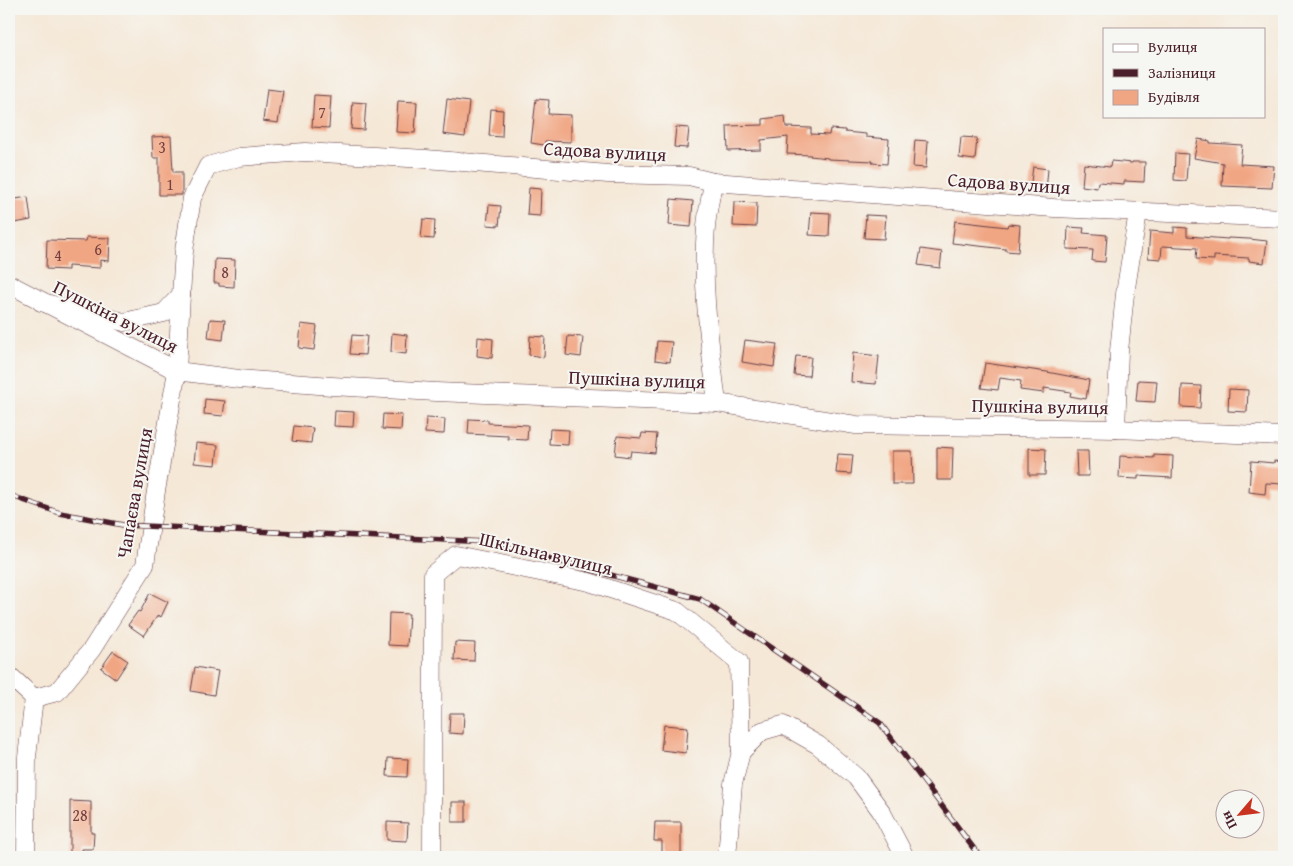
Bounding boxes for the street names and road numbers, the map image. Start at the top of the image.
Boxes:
street label: Садова вулиця [543,134,668,168]
street label: Садова вулиця [947,165,1072,201]
street label: Пушкіна вулиця [49,272,184,360]
street label: Пушкіна вулиця [568,363,706,395]
street label: Пушкіна вулиця [971,391,1109,421]
street label: Чапаєва вулиця [109,425,159,561]
street label: Шкільна вулиця [477,524,616,582]

